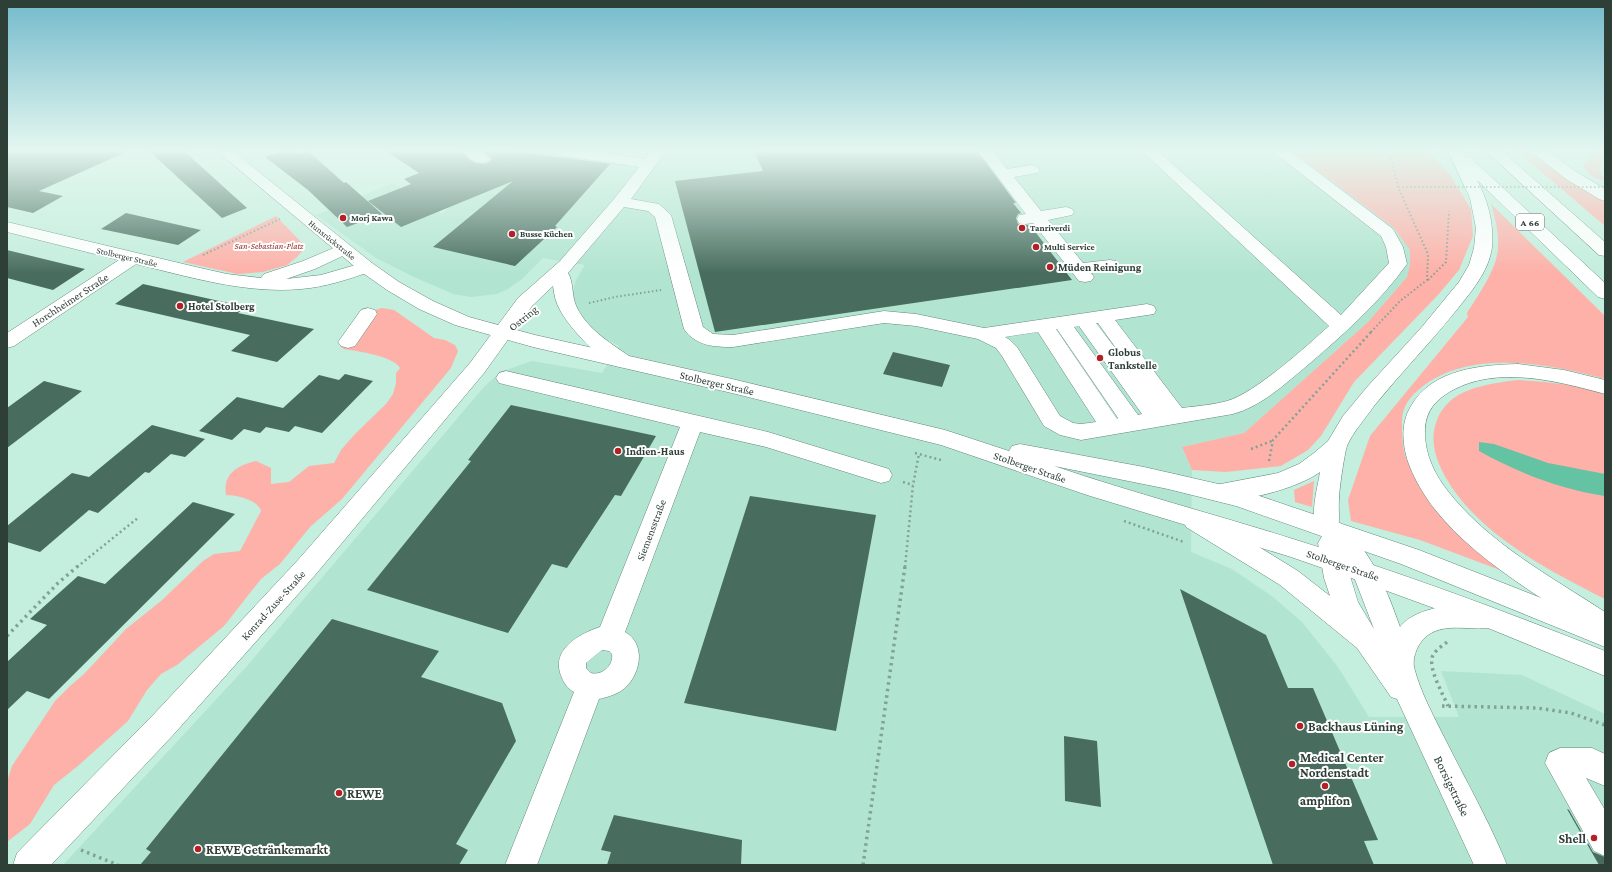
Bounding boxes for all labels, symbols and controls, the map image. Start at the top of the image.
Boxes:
marker: Morj Kawa [338,213,348,223]
place label: Morj Kawa [351,213,393,224]
road number: A 66 [1516,214,1544,230]
street label: Hunsrückstraße [306,218,358,262]
marker: Tanriverdi [1017,223,1027,233]
place label: Tanriverdi [1030,223,1071,233]
marker: Busse Küchen [507,229,517,239]
place label: Busse Küchen [520,229,574,239]
park label: San-Sebastian-Platz [234,241,304,251]
marker: Multi Service [1031,242,1041,252]
place label: Multi Service [1044,242,1095,252]
street label: Stolberger Straße [96,245,158,269]
place label: Müden Reinigung [1058,261,1142,273]
marker: Müden Reinigung [1045,262,1055,272]
street label: Horchheimer Straße [30,271,111,329]
place label: Hotel Stolberg [188,300,255,312]
marker: Hotel Stolberg [175,301,185,311]
street label: Ostring [506,302,541,334]
place label: Globus Tankstelle [1108,346,1157,371]
marker: Globus Tankstelle [1095,353,1105,363]
street label: Stolberger Straße [678,369,755,398]
place label: Indien-Haus [626,445,685,457]
marker: Indien-Haus [613,446,623,456]
street label: Stolberger Straße [992,449,1068,486]
street label: Siemensstraße [634,498,668,562]
street label: Stolberger Straße [1305,547,1381,584]
street label: Konrad-Zuse-Straße [239,568,307,642]
place label: Backhaus Lüning [1308,719,1404,734]
marker: Backhaus Lüning [1295,721,1305,731]
place label: Medical Center Nordenstadt [1300,750,1385,780]
street label: Borsigstraße [1431,753,1473,819]
marker: Medical Center Nordenstadt [1287,759,1297,769]
marker: amplifon [1320,781,1330,791]
place label: REWE [347,786,382,801]
marker: REWE [334,788,344,798]
place label: amplifon [1300,793,1351,808]
place label: Shell [1558,831,1586,846]
marker: Shell [1589,833,1599,843]
place label: REWE Getränkemarkt [206,842,329,857]
marker: REWE Getränkemarkt [193,844,203,854]

